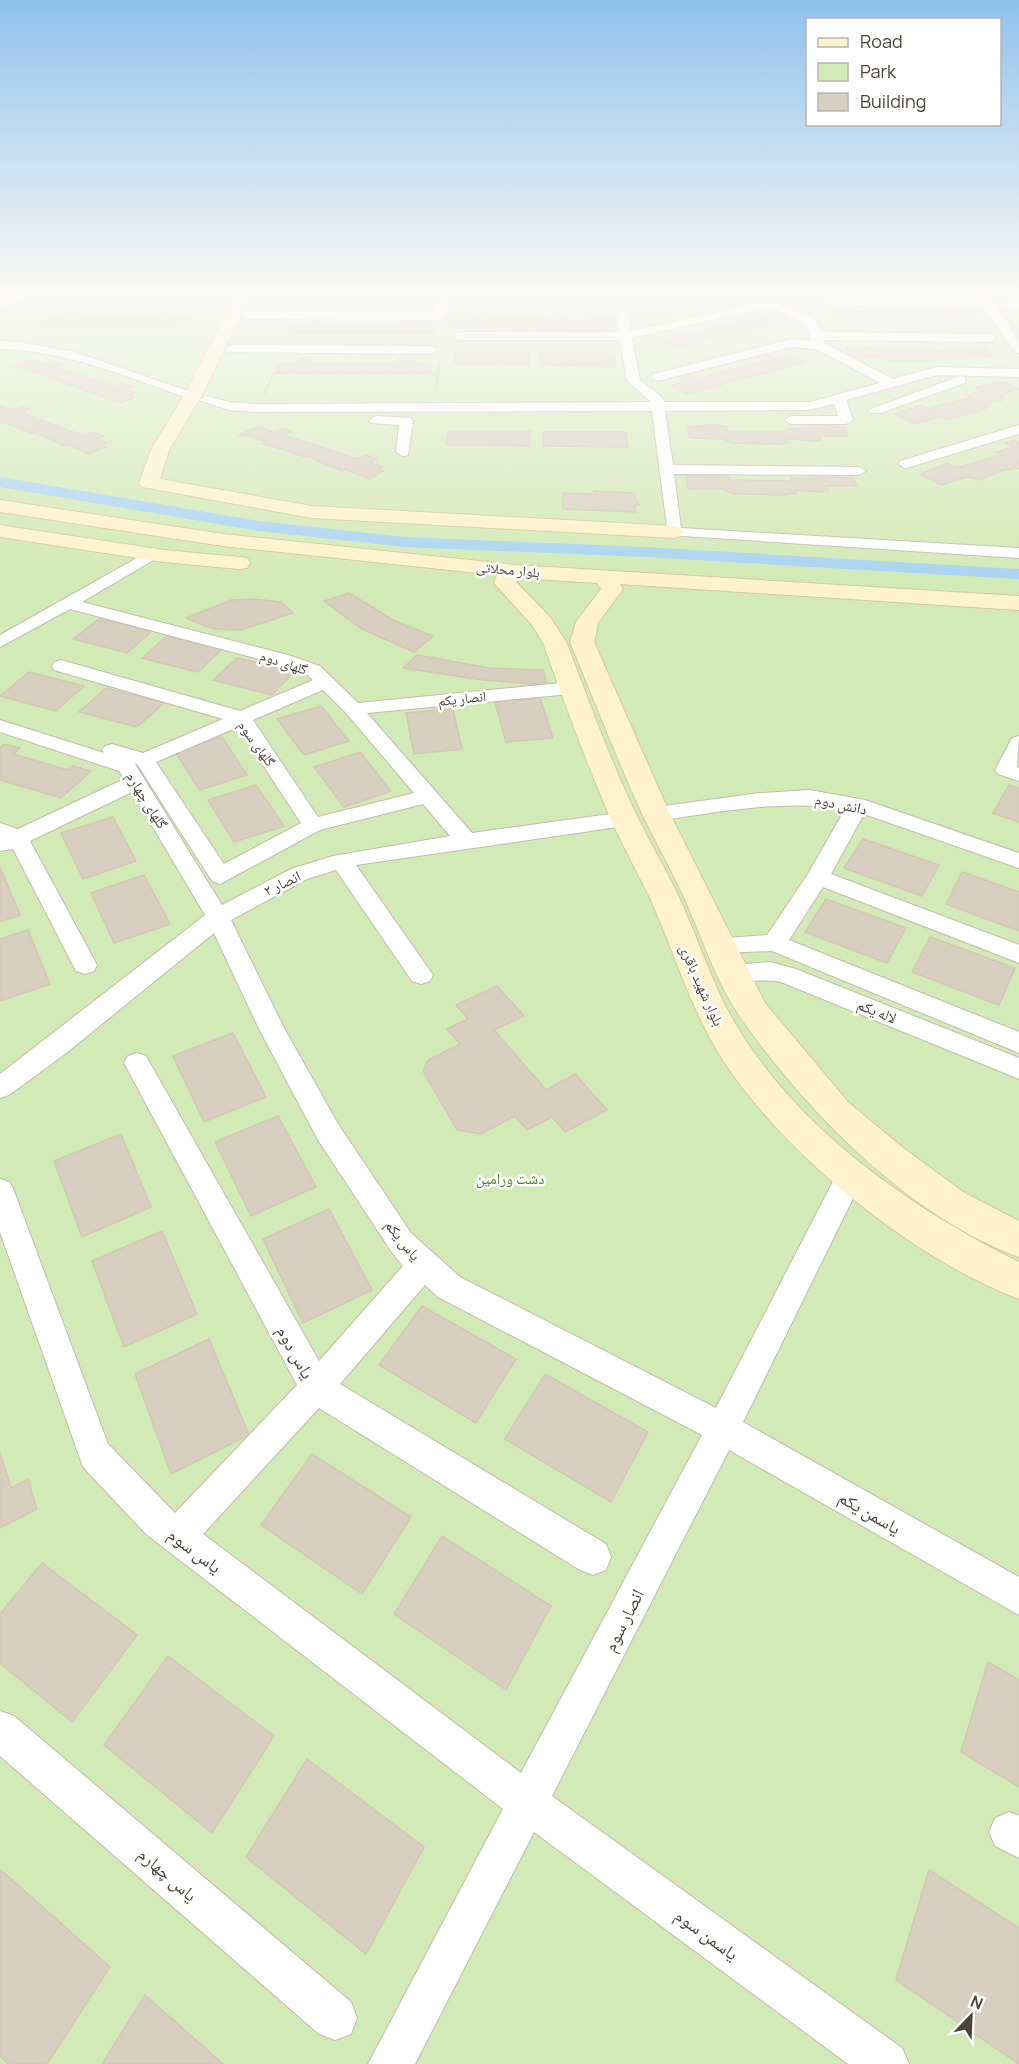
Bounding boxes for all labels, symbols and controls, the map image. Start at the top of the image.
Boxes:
legend [806,18,1001,126]
text: Road [860,29,903,53]
text: Park [860,59,897,83]
text: Building [860,89,926,113]
street label: بلوار محلاتی [475,557,541,581]
street label: گلهای دوم [258,645,310,680]
street label: انصار یکم [437,686,487,711]
street label: گلهای سوم [233,716,280,770]
street label: گلهای چهارم [121,767,173,833]
street label: دانش دوم [813,788,869,820]
street label: انصار ۲ [260,865,304,901]
street label: بلوار شهید باقری [675,941,729,1029]
street label: لاله یکم [854,994,900,1028]
park label: دشت ورامین [476,1168,544,1189]
street label: یاس یکم [380,1215,426,1265]
street label: یاس دوم [271,1321,320,1383]
street label: یاسمن یکم [834,1485,905,1540]
street label: یاس سوم [163,1522,227,1579]
street label: انصار سوم [597,1585,650,1656]
street label: یاس چهارم [133,1842,203,1907]
street label: یاسمن سوم [670,1903,744,1966]
north arrow [941,1986,1001,2046]
text: N [967,1990,986,2015]

